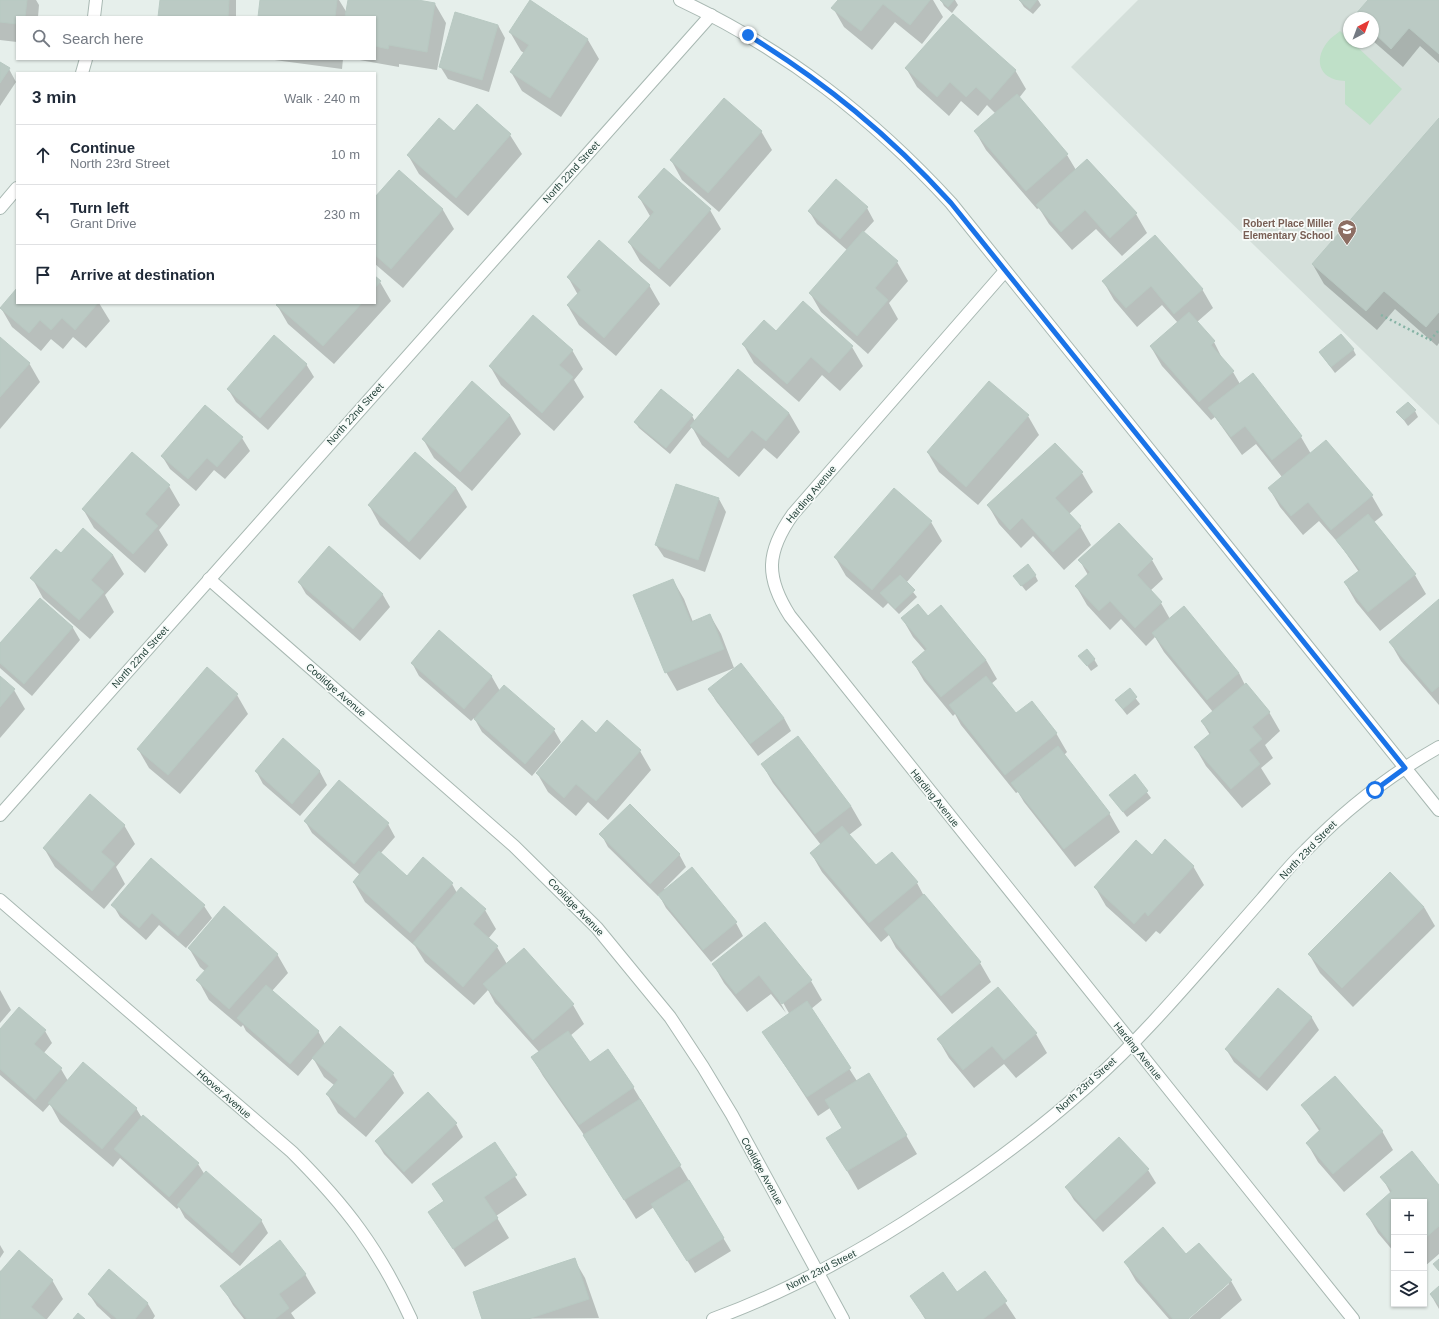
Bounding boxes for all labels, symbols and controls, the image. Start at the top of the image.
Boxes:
north arrow [1343,12,1379,48]
search box [16,16,376,60]
route end [739,26,757,44]
icon: search [30,27,52,49]
text: Search here [62,30,144,47]
text: 3 min [32,88,76,107]
text: Walk · 240 m [284,91,360,106]
text: Continue [70,139,135,156]
street label: North 22nd Street [541,139,602,205]
icon: ahead [32,144,54,166]
text: 10 m [331,147,360,162]
text: North 23rd Street [70,156,170,171]
text: Turn left [70,199,129,216]
icon: left [32,204,54,226]
text: 230 m [324,207,360,222]
text: Grant Drive [70,216,136,231]
place label: Robert Place Miller Elementary School [1243,218,1333,241]
school or university icon: Robert Place Miller Elementary School [1336,218,1358,246]
icon: arrive [32,264,54,286]
text: Arrive at destination [70,266,215,283]
street label: North 22nd Street [325,381,386,447]
street label: Harding Avenue [784,463,838,525]
street label: North 22nd Street [110,624,171,690]
street label: Coolidge Avenue [304,661,368,719]
street label: Harding Avenue [908,767,962,829]
route start [1366,781,1384,799]
street label: North 23rd Street [1277,818,1339,881]
street label: Coolidge Avenue [546,876,606,938]
street label: Harding Avenue [1111,1020,1165,1082]
street label: North 23rd Street [1054,1055,1118,1115]
street label: Hoover Avenue [195,1067,254,1121]
street label: Coolidge Avenue [739,1135,785,1207]
map controls [1391,1199,1427,1307]
button: + [1391,1199,1427,1235]
button: − [1391,1235,1427,1271]
street label: North 23rd Street [784,1248,858,1292]
button: layers [1391,1271,1427,1307]

